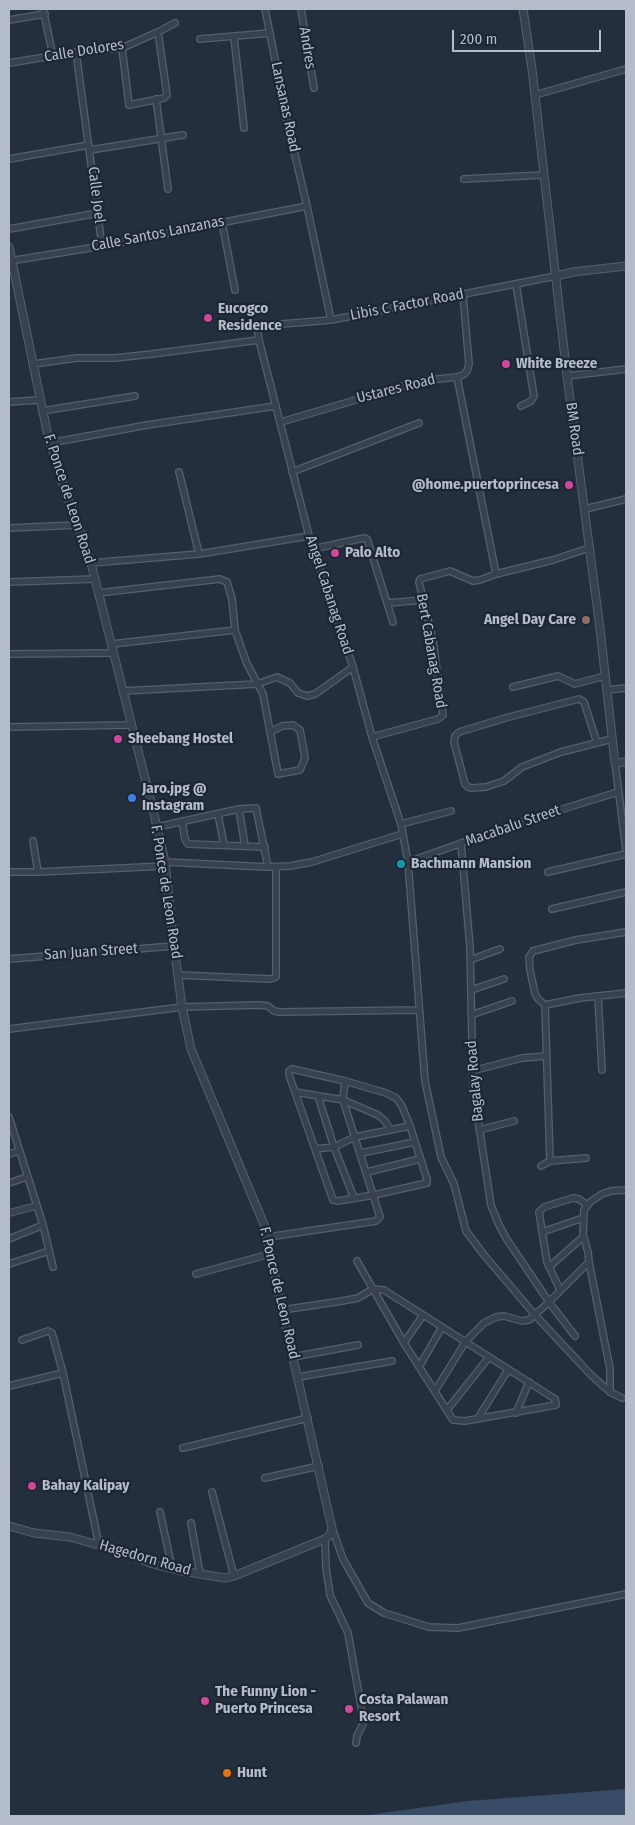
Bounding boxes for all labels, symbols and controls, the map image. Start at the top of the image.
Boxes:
scale bar [455,20,604,52]
street label: Andres [295,26,319,70]
text: 200 m [460,30,497,48]
street label: Calle Dolores [43,36,125,66]
street label: Lansanas Road [267,60,303,154]
street label: Calle Joel [84,166,108,224]
street label: Calle Santos Lanzanas [90,212,226,256]
street label: Libis C Factor Road [349,285,465,325]
place label: Eucogco Residence [218,300,282,335]
marker: Eucogco Residence [202,312,214,324]
place label: White Breeze [516,355,597,373]
marker: White Breeze [500,358,512,370]
street label: Ustares Road [355,371,437,407]
street label: BM Road [561,401,587,457]
street label: F. Ponce de Leon Road [40,432,98,566]
place label: @home.puertoprincesa [412,476,559,494]
marker: @home.puertoprincesa [563,479,575,491]
street label: Angel Cabanag Road [301,533,357,657]
place label: Palo Alto [345,544,400,562]
marker: Palo Alto [329,547,341,559]
street label: Bert Cabanag Road [412,592,450,710]
place label: Angel Day Care [484,611,576,629]
marker: Angel Day Care [580,614,592,626]
place label: Sheebang Hostel [128,730,233,748]
marker: Sheebang Hostel [112,733,124,745]
place label: Jaro.jpg @ Instagram [142,780,207,815]
marker: Jaro.jpg @ Instagram [126,792,138,804]
street label: Macabalu Street [463,801,563,851]
street label: F. Ponce de Leon Road [147,824,185,960]
place label: Bachmann Mansion [411,855,531,873]
marker: Bachmann Mansion [395,858,407,870]
street label: San Juan Street [44,940,138,964]
street label: Bagalay Road [462,1040,488,1122]
street label: F. Ponce de Leon Road [255,1225,303,1361]
place label: Bahay Kalipay [42,1477,129,1495]
marker: Bahay Kalipay [26,1480,38,1492]
street label: Hagedorn Road [97,1536,193,1580]
place label: The Funny Lion - Puerto Princesa [215,1683,316,1718]
place label: Costa Palawan Resort [359,1691,448,1726]
marker: The Funny Lion - Puerto Princesa [199,1695,211,1707]
marker: Costa Palawan Resort [343,1703,355,1715]
place label: Hunt [237,1764,267,1782]
marker: Hunt [221,1767,233,1779]

